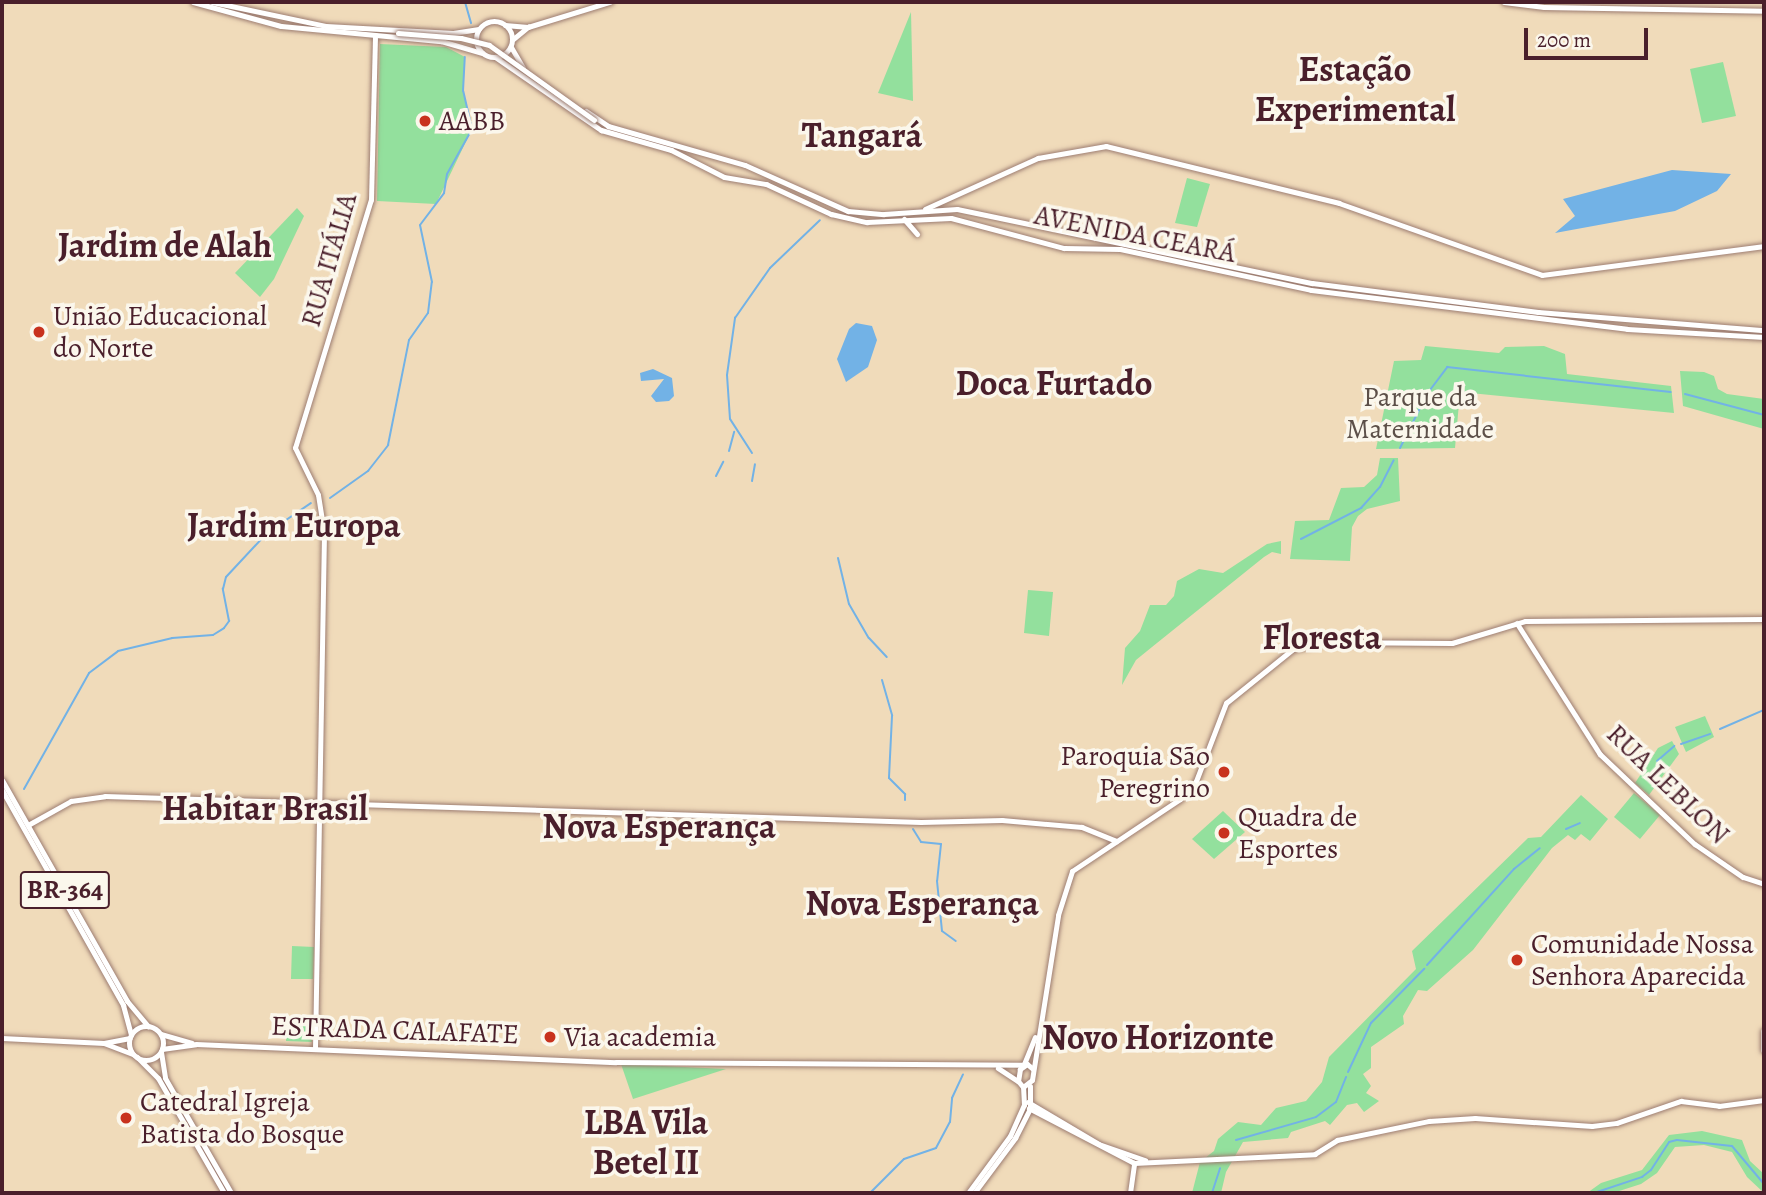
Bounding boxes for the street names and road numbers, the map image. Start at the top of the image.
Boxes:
street label: RUA ITÁLIA [294,189,364,331]
street label: AVENIDA CEARÁ [1032,198,1238,270]
street label: RUA LEBLON [1600,717,1736,851]
road number: BR-364 [20,868,110,912]
street label: ESTRADA CALAFATE [271,1009,519,1051]

